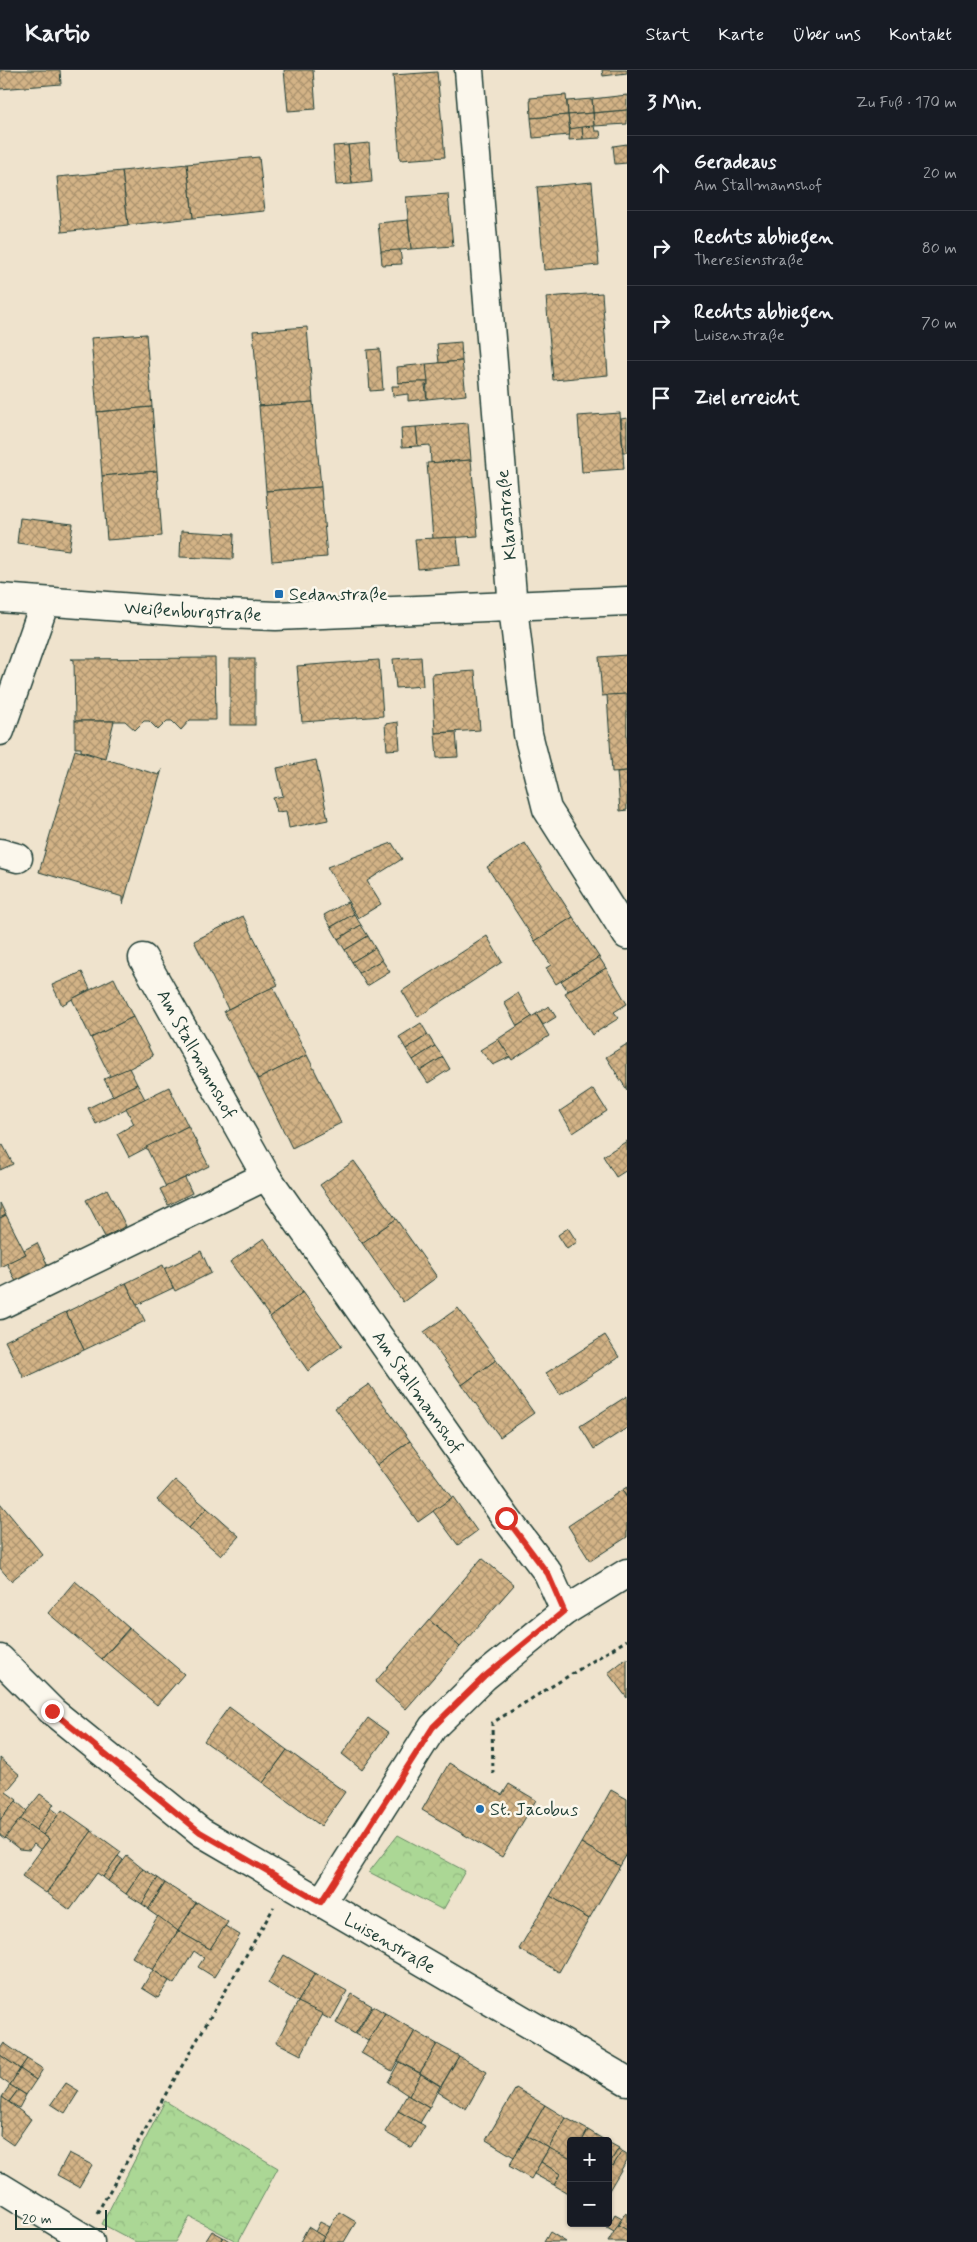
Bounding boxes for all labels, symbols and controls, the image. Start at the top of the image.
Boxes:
text: Kartio [25,19,90,50]
text: Start [646,23,690,47]
text: Karte [718,23,764,47]
text: Über uns [792,23,861,47]
text: Kontakt [889,23,952,47]
text: 3 Min. [647,89,702,117]
text: Zu Fuß · 170 m [856,92,957,113]
text: Geradeaus [694,150,776,175]
icon: ahead [647,159,675,187]
text: 20 m [923,163,957,184]
text: Am Stallmannshof [694,175,822,196]
text: Rechts abbiegen [694,225,833,250]
icon: right [647,234,675,262]
text: 80 m [922,238,957,259]
text: Theresienstraße [694,250,804,271]
text: Rechts abbiegen [694,300,833,325]
icon: right [647,309,675,337]
text: 70 m [921,313,957,334]
text: Luisenstraße [694,325,785,346]
icon: arrive [647,384,675,412]
text: Ziel erreicht [694,386,799,411]
street label: Klarastraße [491,468,523,561]
place label: Sedanstraße [289,583,388,607]
marker: Sedanstraße [273,588,285,600]
street label: Weißenburgstraße [123,596,263,628]
street label: Am Stallmannshof [151,986,242,1124]
street label: Am Stallmannshof [366,1327,469,1459]
route start [495,1507,518,1530]
route end [41,1700,64,1723]
place label: St. Jacobus [490,1798,578,1822]
marker: St. Jacobus [474,1803,486,1815]
street label: Luisenstraße [339,1908,440,1980]
map controls [567,2137,612,2227]
button: + [567,2137,612,2182]
button: − [567,2182,612,2227]
scale bar [15,2207,108,2230]
text: 20 m [22,2210,52,2228]

